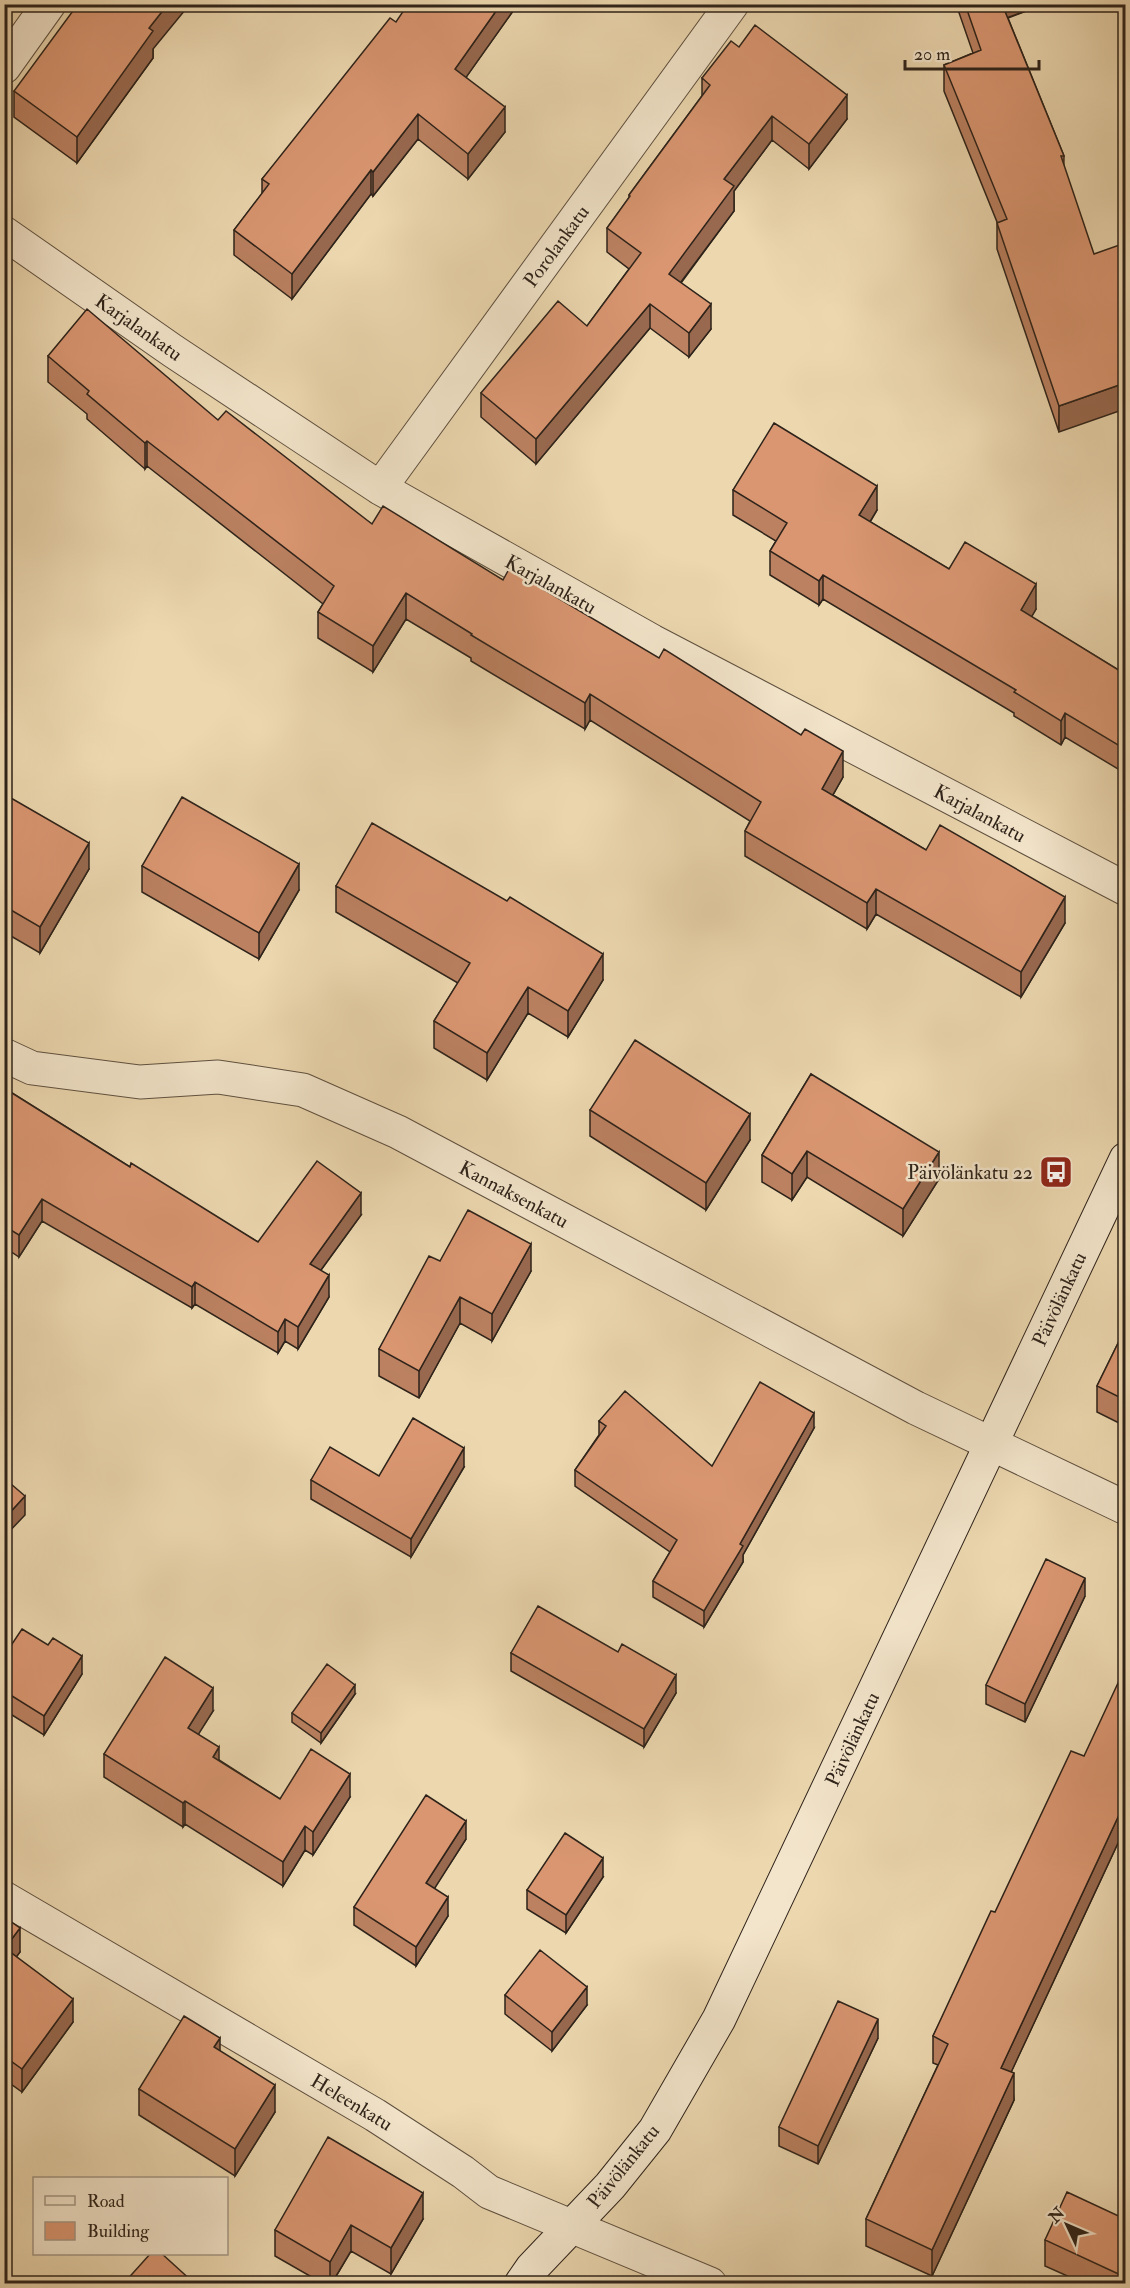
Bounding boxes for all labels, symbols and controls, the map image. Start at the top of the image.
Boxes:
scale bar [905,33,1038,71]
text: 20 m [914,43,950,66]
street label: Porolankatu [518,200,595,292]
street label: Karjalankatu [90,288,187,367]
street label: Karjalankatu [501,549,601,620]
street label: Karjalankatu [929,779,1030,848]
bus stop icon: Päivölänkatu 22 [1038,1154,1074,1190]
street label: Kannaksenkatu [455,1155,573,1234]
place label: Päivölänkatu 22 [907,1160,1033,1185]
street label: Päivölänkatu [1027,1248,1092,1350]
street label: Päivölänkatu [820,1688,885,1790]
street label: Heleenkatu [306,2068,397,2137]
street label: Päivölänkatu [582,2119,665,2214]
legend [33,2177,228,2255]
text: Road [87,2190,125,2213]
north arrow [1037,2195,1097,2255]
text: N [1044,2203,1070,2228]
text: Building [87,2220,150,2243]

